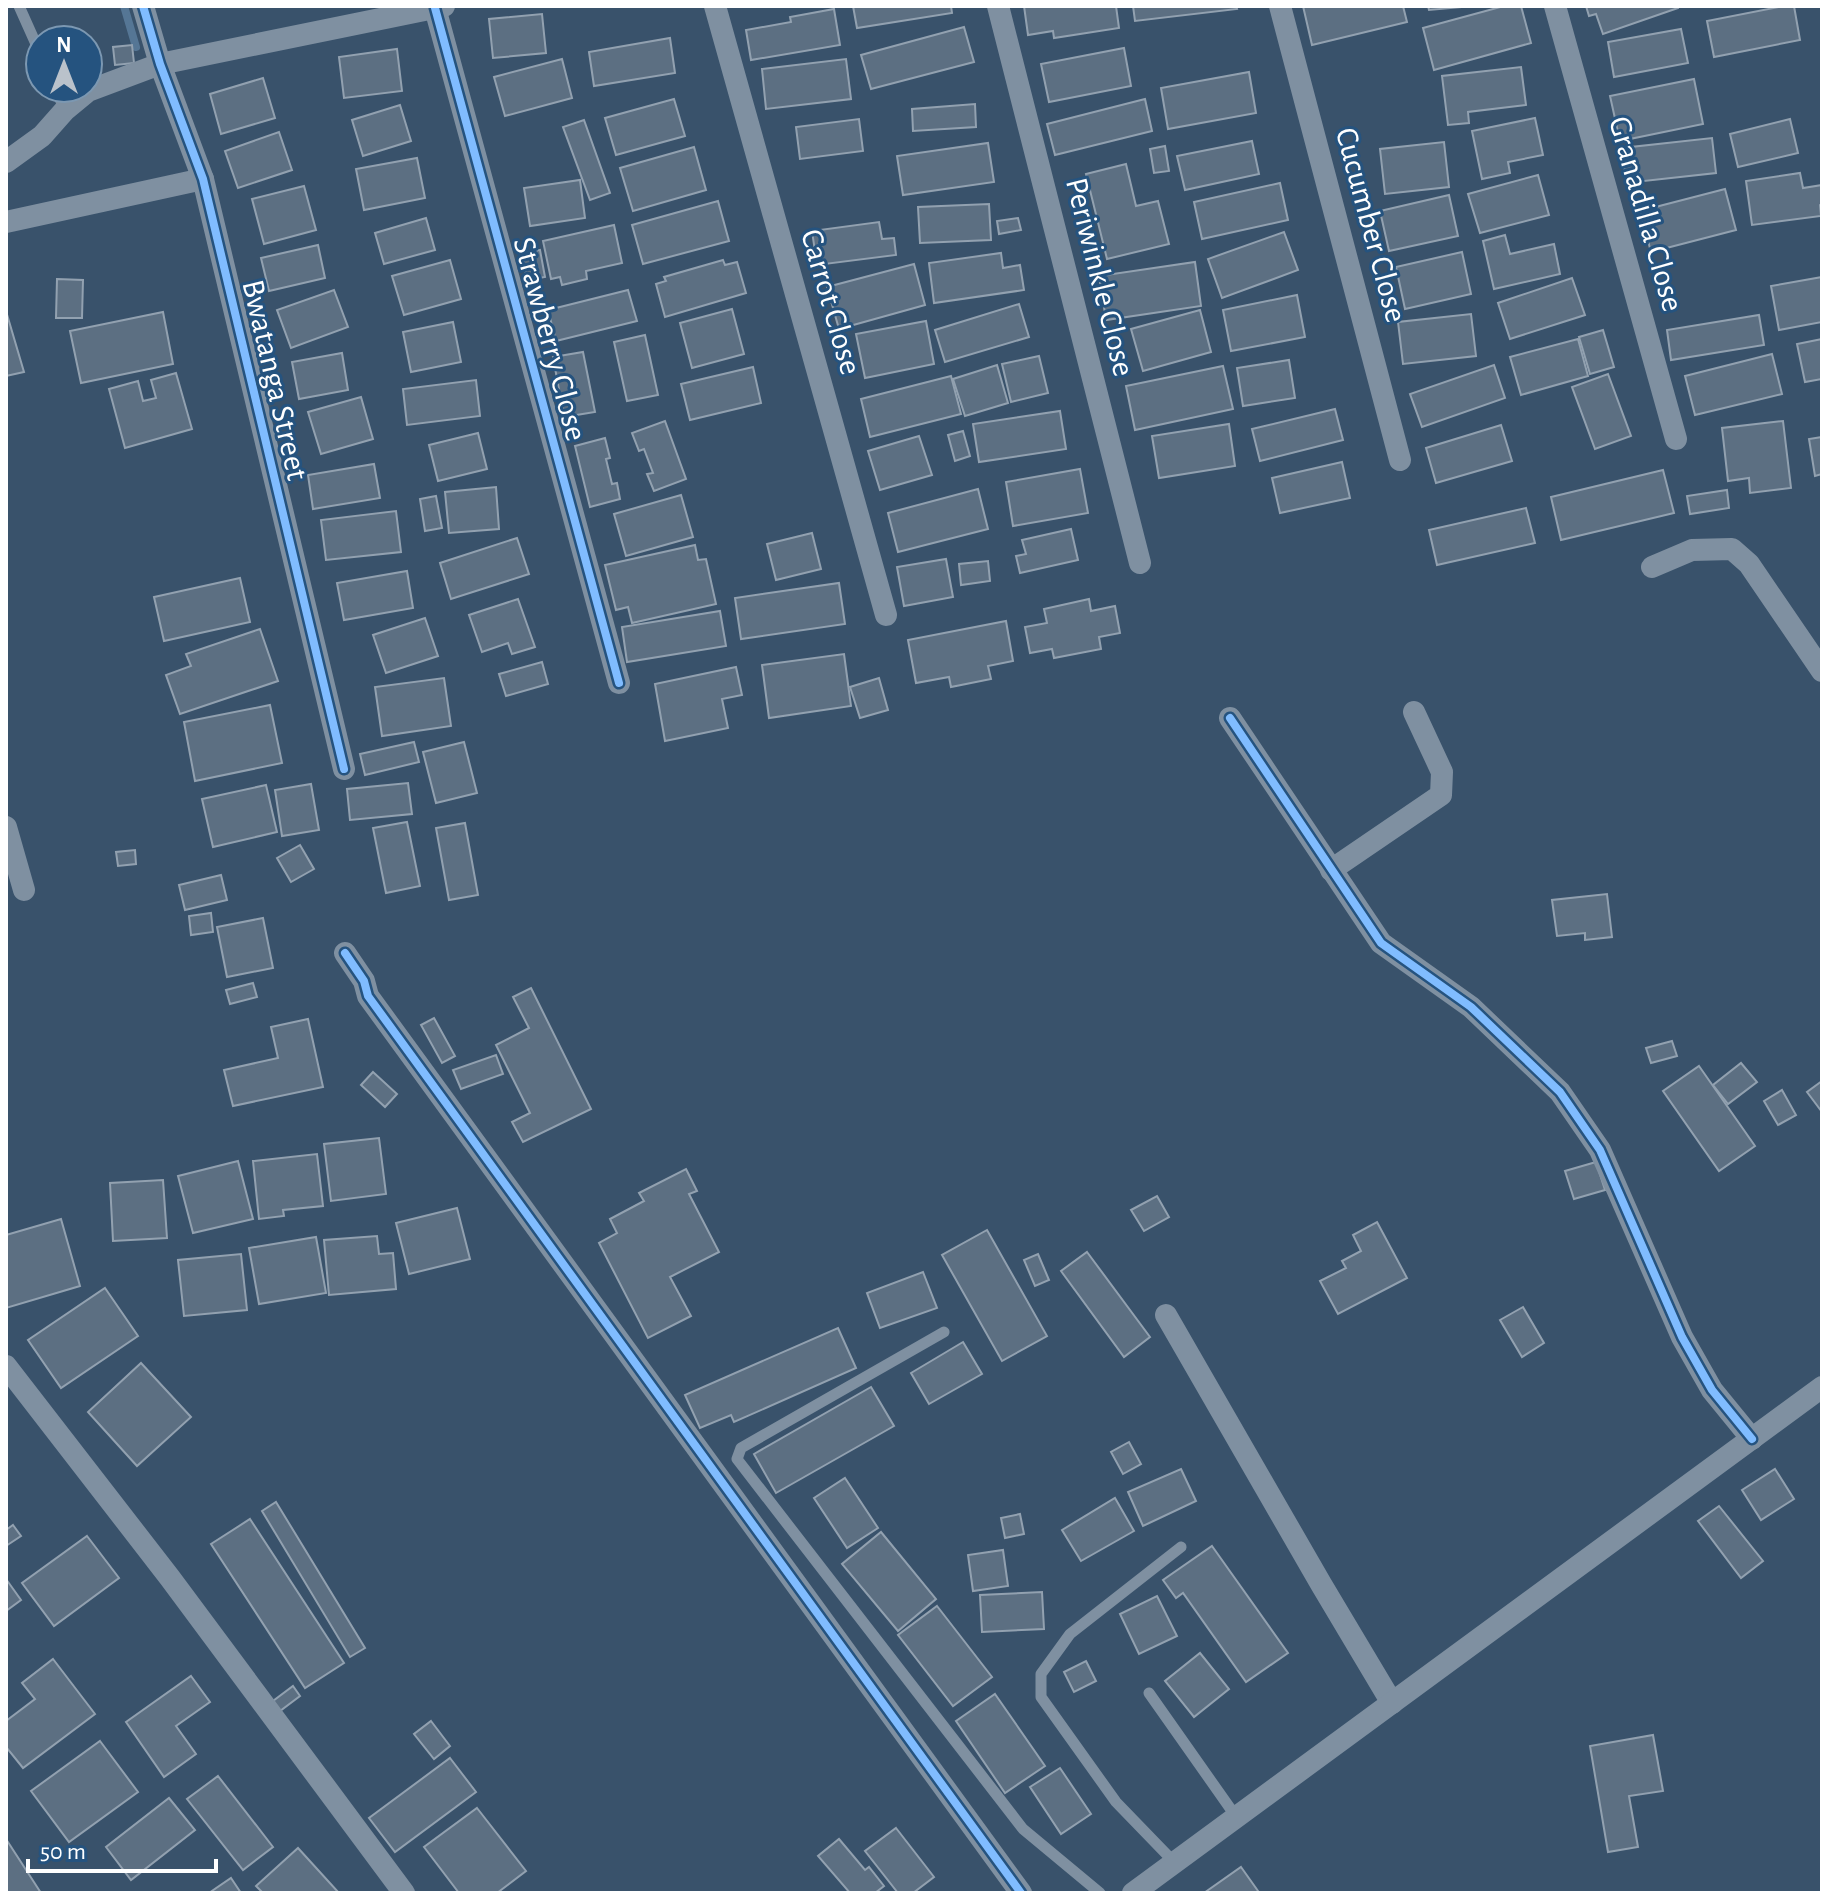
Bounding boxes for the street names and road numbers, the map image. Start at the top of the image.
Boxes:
street label: Granadilla Close [1603,113,1689,315]
street label: Cucumber Close [1330,124,1412,326]
street label: Periwinkle Close [1060,175,1140,379]
street label: Carrot Close [795,226,867,378]
street label: Strawberry Close [507,234,593,444]
street label: Bwatanga Street [236,277,314,483]

